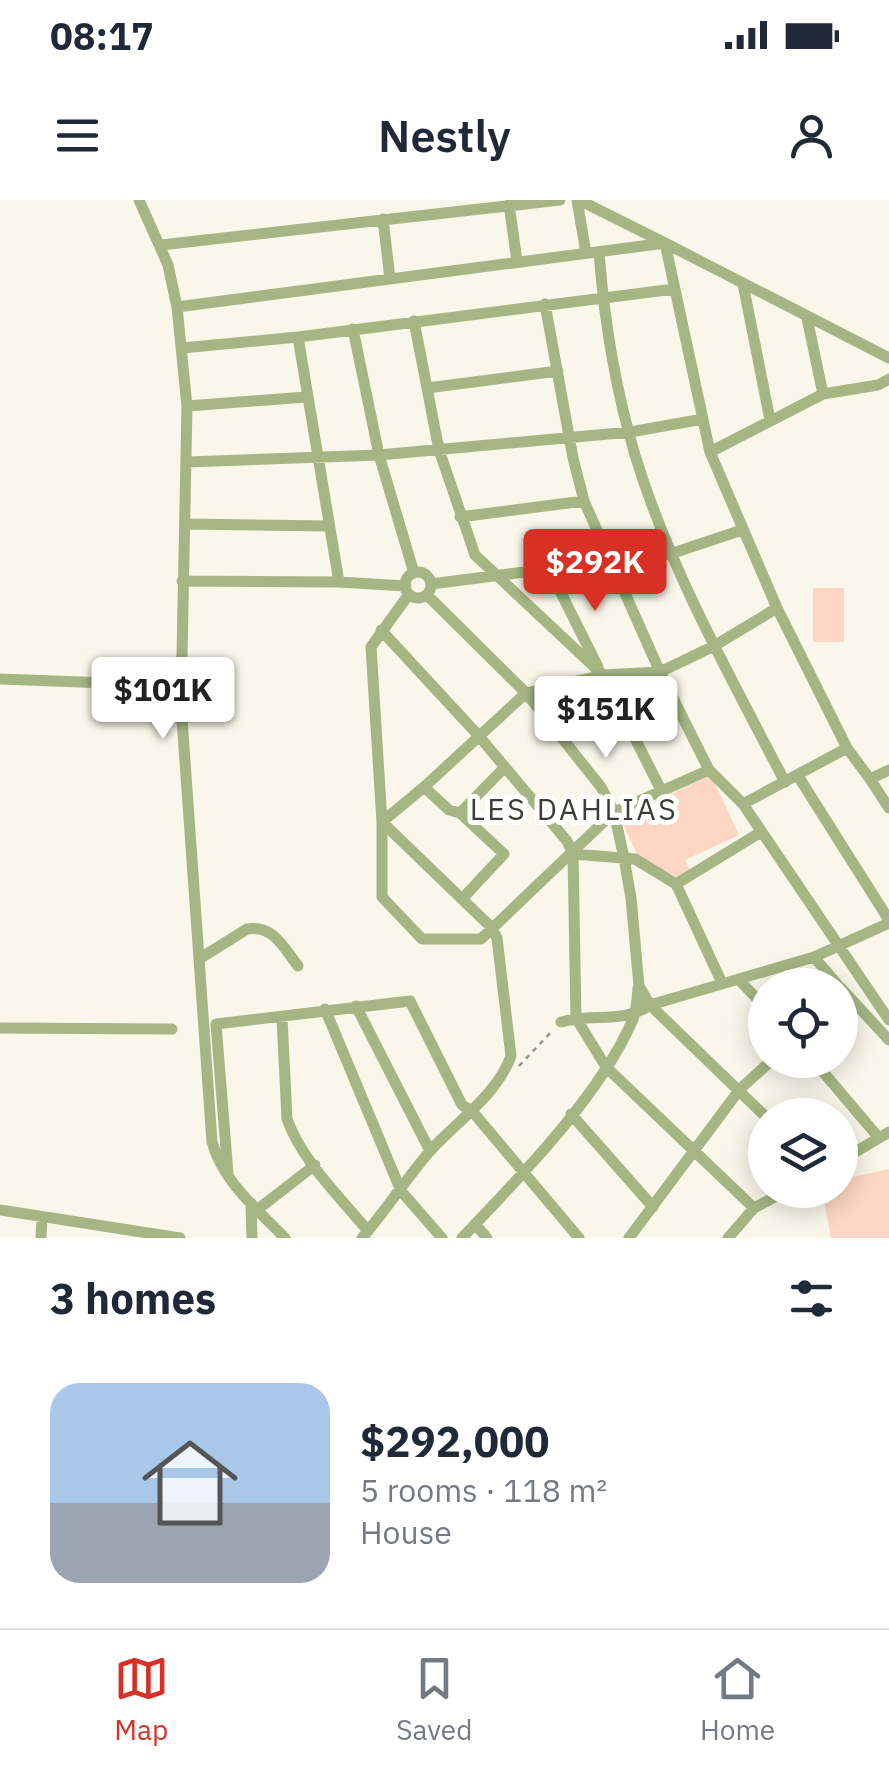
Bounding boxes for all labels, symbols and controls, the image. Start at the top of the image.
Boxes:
text: 08:17 [50,11,154,60]
text: Nestly [378,106,511,164]
icon: menu [50,108,105,163]
icon: person [784,108,839,163]
pin: $292K [525,529,665,614]
text: $292K [545,540,645,582]
pin: $101K [93,657,233,742]
text: $101K [113,668,213,710]
pin: $151K [536,676,676,761]
text: $151K [556,687,656,729]
district label: LES DAHLIAS [470,789,678,828]
map controls [748,968,858,1208]
button: locate [748,968,858,1078]
button: layers [748,1098,858,1208]
text: 3 homes [50,1271,216,1326]
icon: filters [784,1271,839,1326]
text: $292,000 [360,1414,549,1469]
icon: home [130,1423,250,1543]
text: 5 rooms · 118 m² [360,1469,607,1511]
text: House [360,1511,452,1553]
tab: Map [114,1651,169,1748]
tab: Saved [396,1651,472,1748]
tab: Home [700,1651,775,1748]

